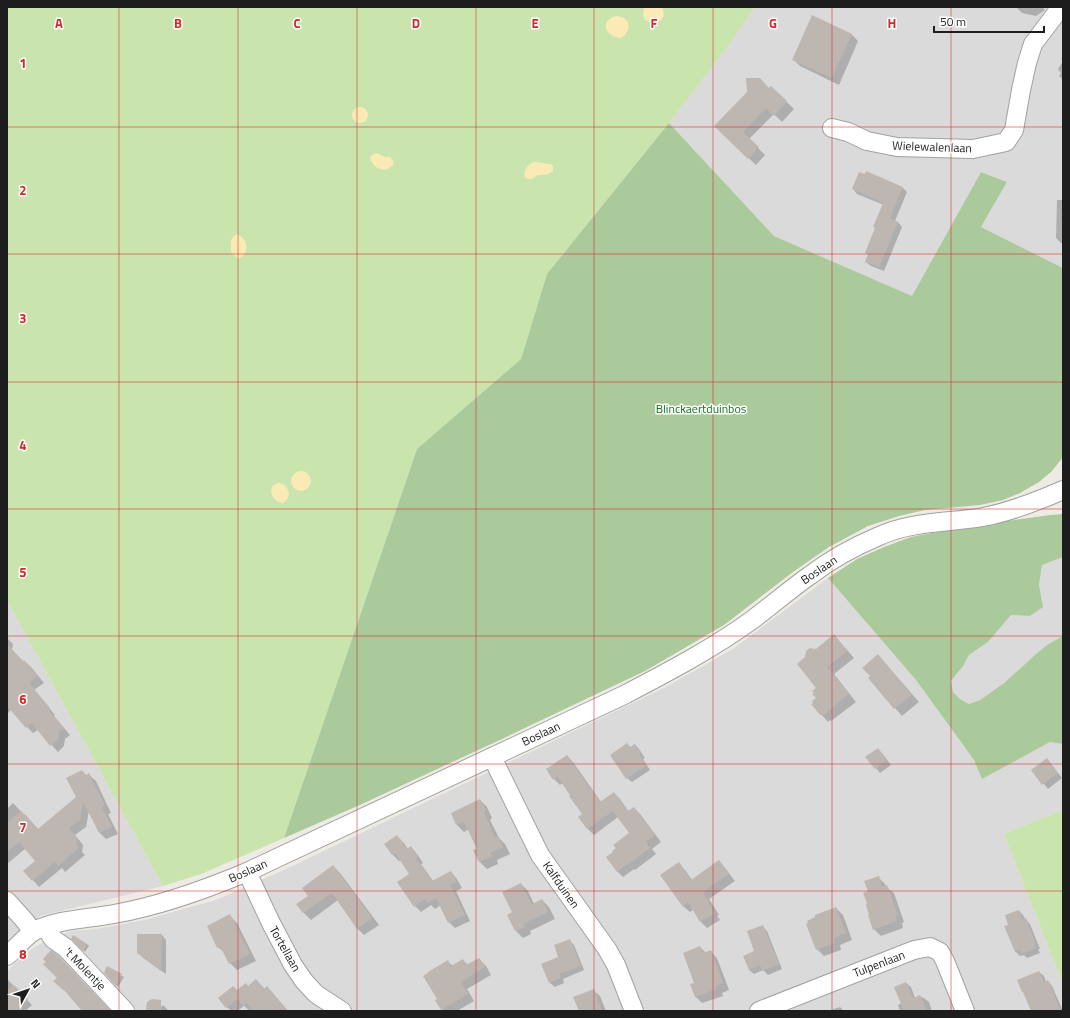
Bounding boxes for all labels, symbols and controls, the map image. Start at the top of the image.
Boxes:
scale bar [934,8,1044,34]
text: 50 m [940,12,966,31]
text: A [55,13,63,33]
text: B [174,13,182,33]
text: C [293,13,301,33]
text: D [412,13,420,33]
text: E [531,13,539,33]
text: F [651,13,658,33]
text: G [769,13,777,33]
text: H [888,13,896,33]
text: 1 [19,53,27,73]
street label: Wielewalenlaan [892,136,972,157]
text: 2 [19,180,27,200]
text: 3 [19,308,27,328]
park label: Blinckaertduinbos [656,399,747,418]
text: 4 [19,435,27,455]
street label: Boslaan [797,550,841,589]
text: 5 [19,562,27,582]
text: 6 [19,689,27,709]
street label: Boslaan [518,716,563,751]
text: 7 [19,817,27,837]
street label: Boslaan [225,854,270,887]
street label: Kalfduinen [538,857,585,912]
street label: Tortellaan [265,922,306,975]
street label: 't Molentje [60,943,111,995]
text: 8 [19,944,27,964]
street label: Tulpenlaan [850,945,908,982]
north arrow [8,970,48,1010]
text: N [27,976,44,992]

